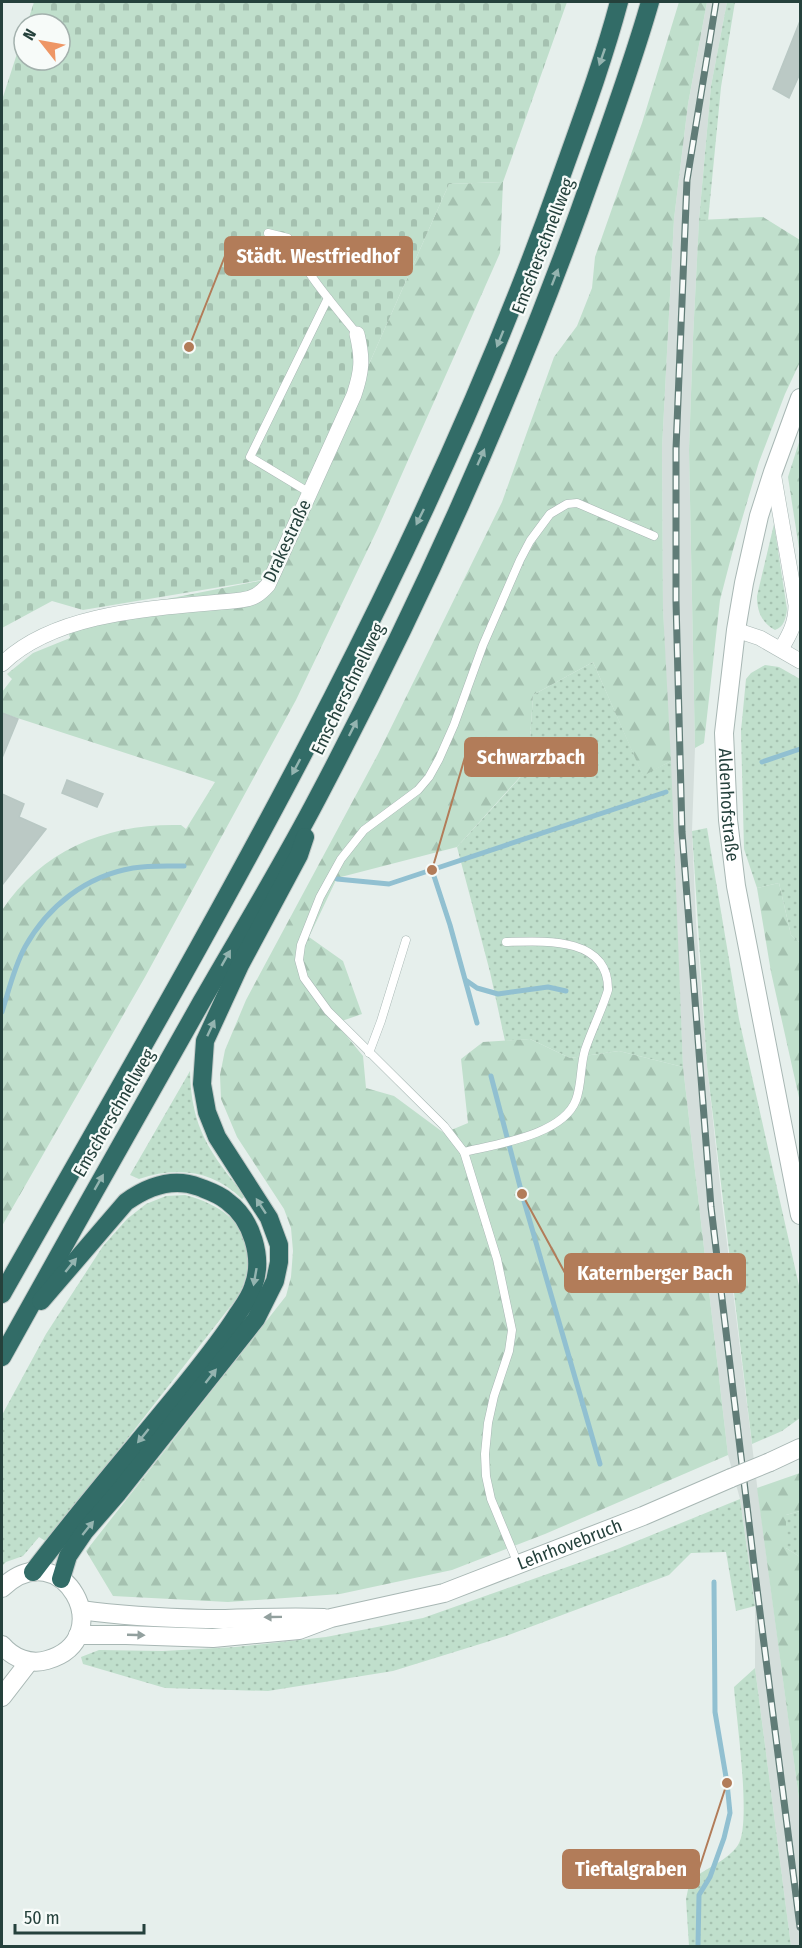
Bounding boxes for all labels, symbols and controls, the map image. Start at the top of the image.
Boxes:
north arrow [12,12,72,72]
text: N [19,26,40,44]
one-way arrow [597,48,606,66]
street label: Emscherschnellweg [507,174,579,317]
callout: Städt. Westfriedhof [225,237,412,275]
text: Städt. Westfriedhof [236,244,401,268]
one-way arrow [550,267,560,285]
one-way arrow [495,331,505,349]
one-way arrow [476,448,485,465]
street label: Drakestraße [258,496,316,586]
one-way arrow [416,509,425,526]
street label: Emscherschnellweg [307,619,390,758]
one-way arrow [348,719,358,736]
callout: Schwarzbach [465,738,597,776]
text: Schwarzbach [477,745,585,769]
street label: Aldenhofstraße [714,748,744,863]
one-way arrow [291,759,301,776]
one-way arrow [221,950,232,966]
one-way arrow [207,1019,216,1036]
street label: Emscherschnellweg [69,1045,160,1181]
one-way arrow [93,1174,104,1190]
one-way arrow [256,1198,267,1214]
callout: Katernberger Bach [565,1254,745,1292]
one-way arrow [65,1257,78,1273]
text: Katernberger Bach [577,1261,733,1285]
one-way arrow [250,1268,259,1287]
one-way arrow [204,1368,217,1384]
one-way arrow [138,1428,150,1443]
street label: Lehrhovebruch [514,1514,625,1575]
one-way arrow [82,1520,95,1536]
one-way arrow [263,1612,282,1622]
one-way arrow [127,1630,146,1640]
callout: Tieftalgraben [563,1850,699,1888]
text: Tieftalgraben [575,1857,687,1881]
scale bar [15,1897,144,1935]
text: 50 m [24,1907,60,1929]

